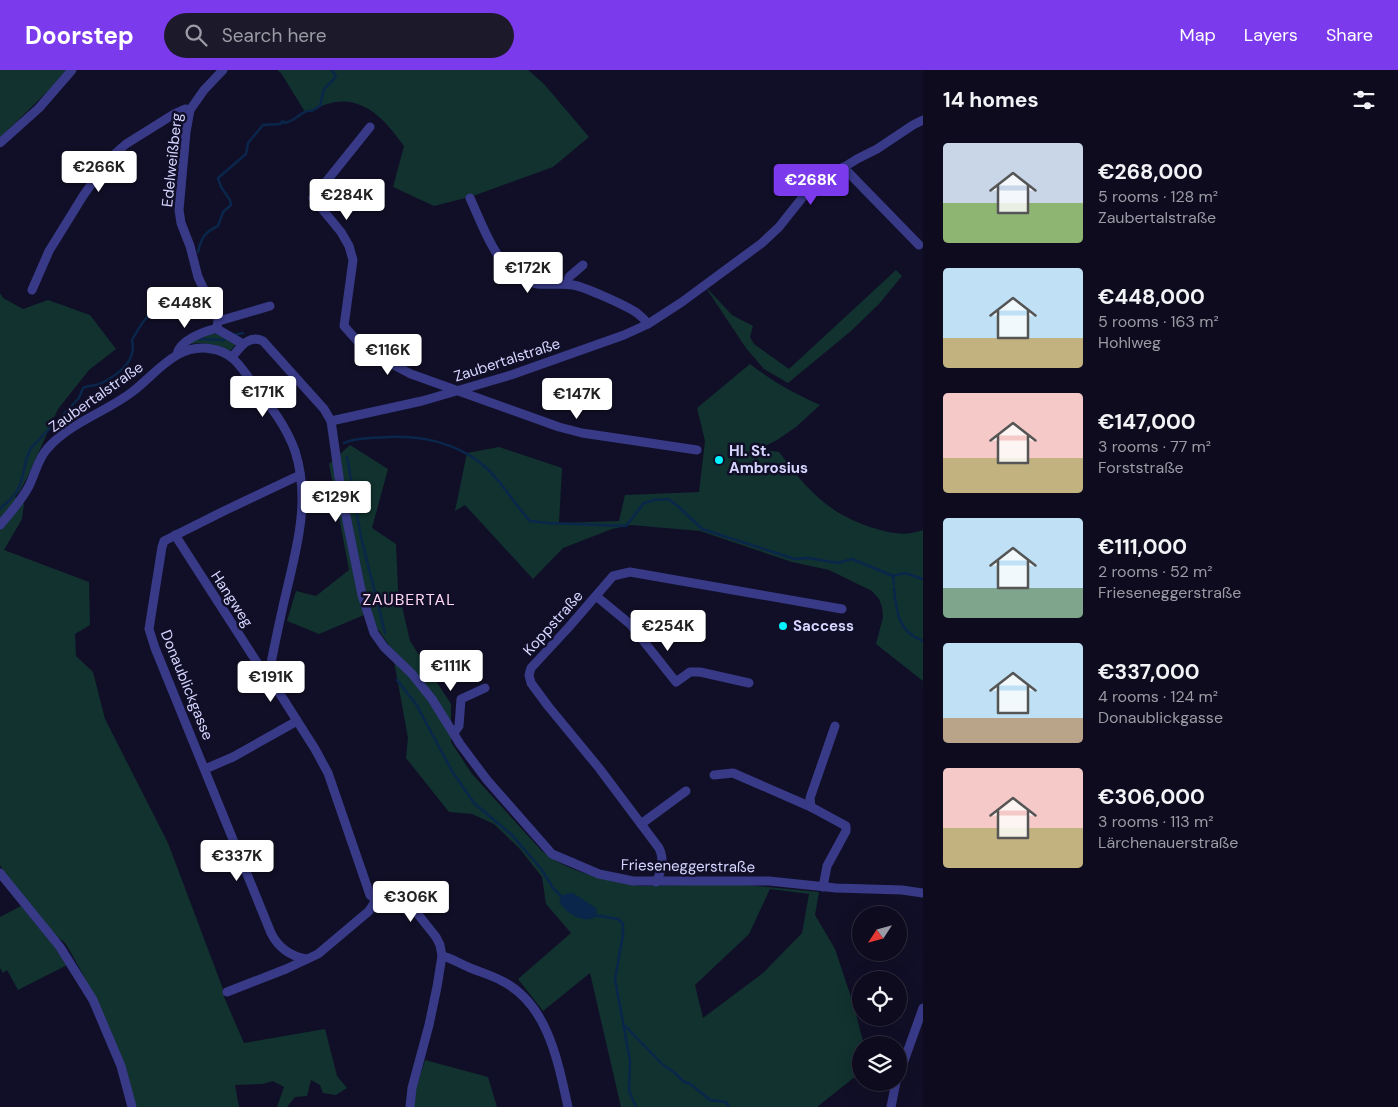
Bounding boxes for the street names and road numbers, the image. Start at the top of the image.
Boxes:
street label: Edelweißberg [157,112,187,208]
street label: Zaubertalstraße [451,333,563,387]
street label: Zaubertalstraße [45,357,147,437]
street label: Hangweg [206,567,258,631]
street label: Koppstraße [518,586,588,660]
street label: Donaublickgasse [156,627,218,743]
street label: Frieseneggerstraße [621,855,755,877]

